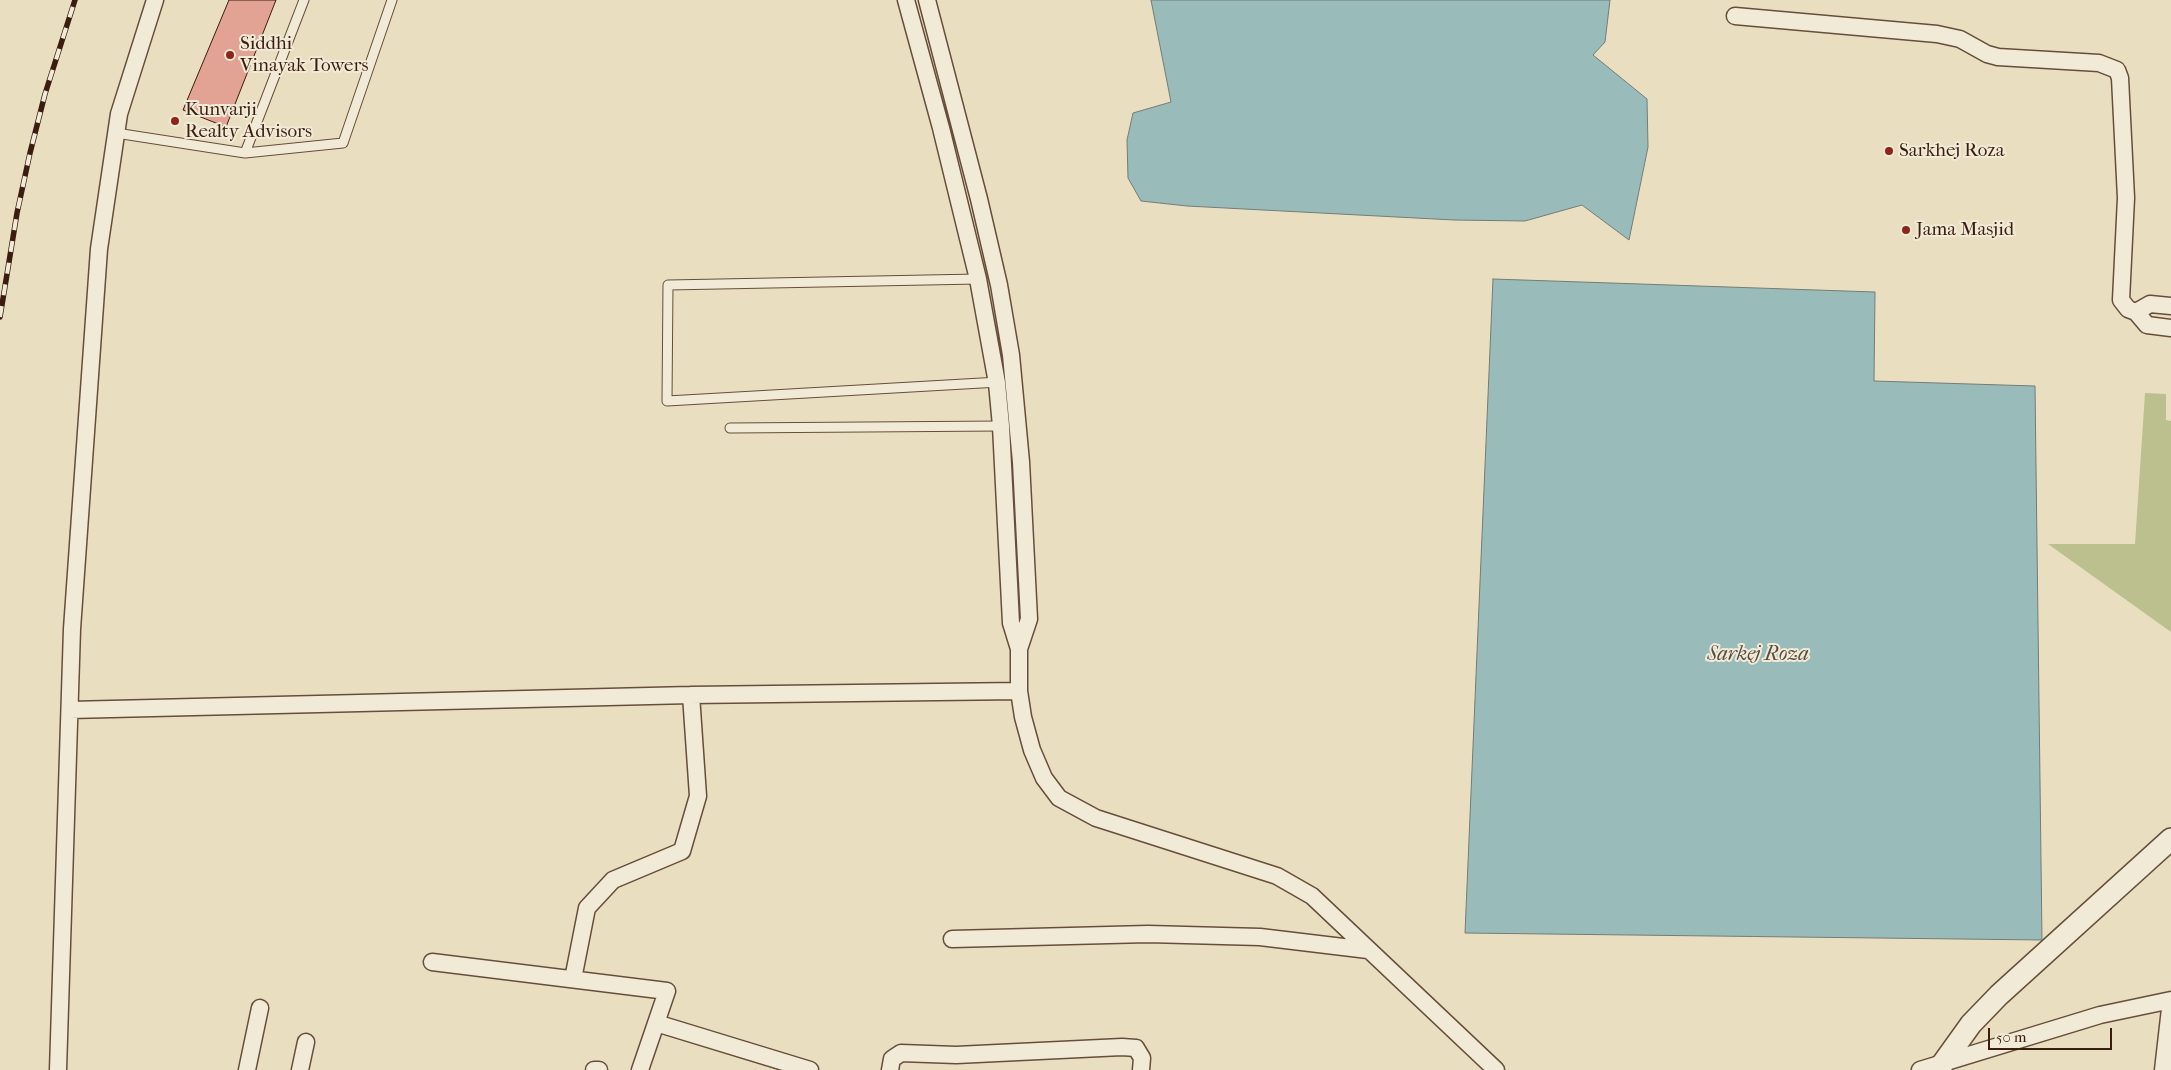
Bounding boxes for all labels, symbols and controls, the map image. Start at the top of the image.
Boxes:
place label: Siddhi Vinayak Towers [240,33,369,77]
marker: Siddhi Vinayak Towers [224,49,236,61]
place label: Kunvarji Realty Advisors [185,99,312,143]
marker: Kunvarji Realty Advisors [169,115,181,127]
place label: Sarkhej Roza [1899,140,2005,162]
marker: Sarkhej Roza [1883,145,1895,157]
place label: Jama Masjid [1916,219,2014,241]
marker: Jama Masjid [1900,224,1912,236]
water label: Sarkej Roza [1707,643,1809,667]
scale bar [1991,1018,2115,1050]
text: 50 m [1996,1028,2026,1046]

